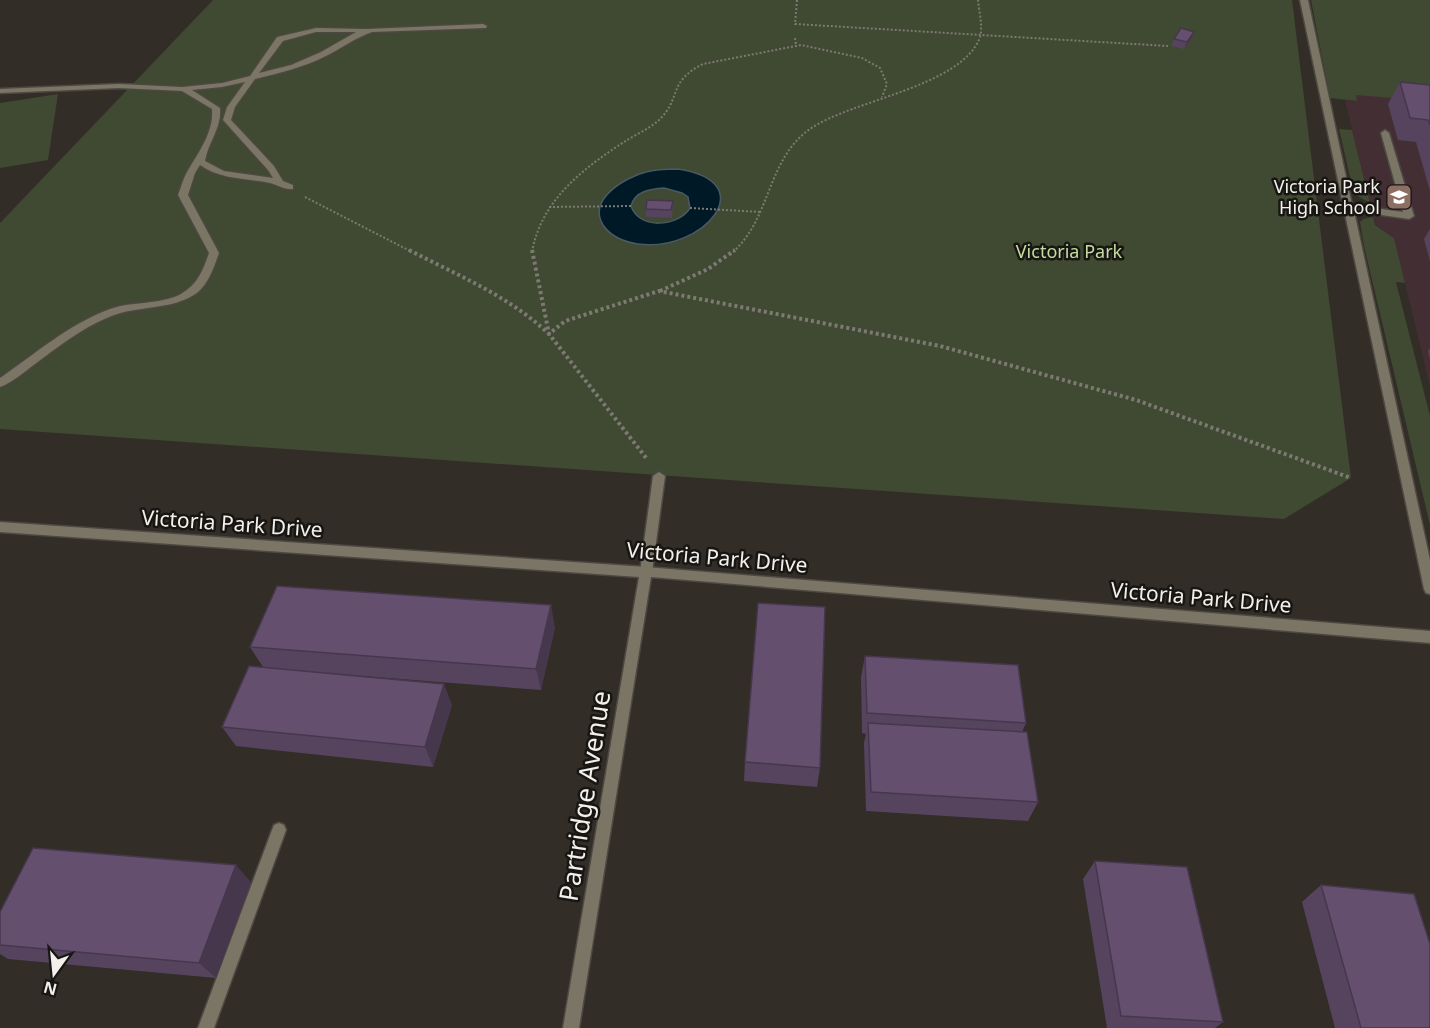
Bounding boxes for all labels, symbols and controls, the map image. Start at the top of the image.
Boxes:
place label: Victoria Park High School [1274,174,1380,219]
school or university icon: Victoria Park High School [1384,182,1414,212]
park label: Victoria Park [1016,239,1123,263]
street label: Victoria Park Drive [141,503,324,543]
street label: Victoria Park Drive [625,535,809,579]
street label: Victoria Park Drive [1109,575,1293,619]
street label: Partridge Avenue [550,688,618,904]
north arrow [24,944,84,1004]
text: N [41,976,59,1001]

